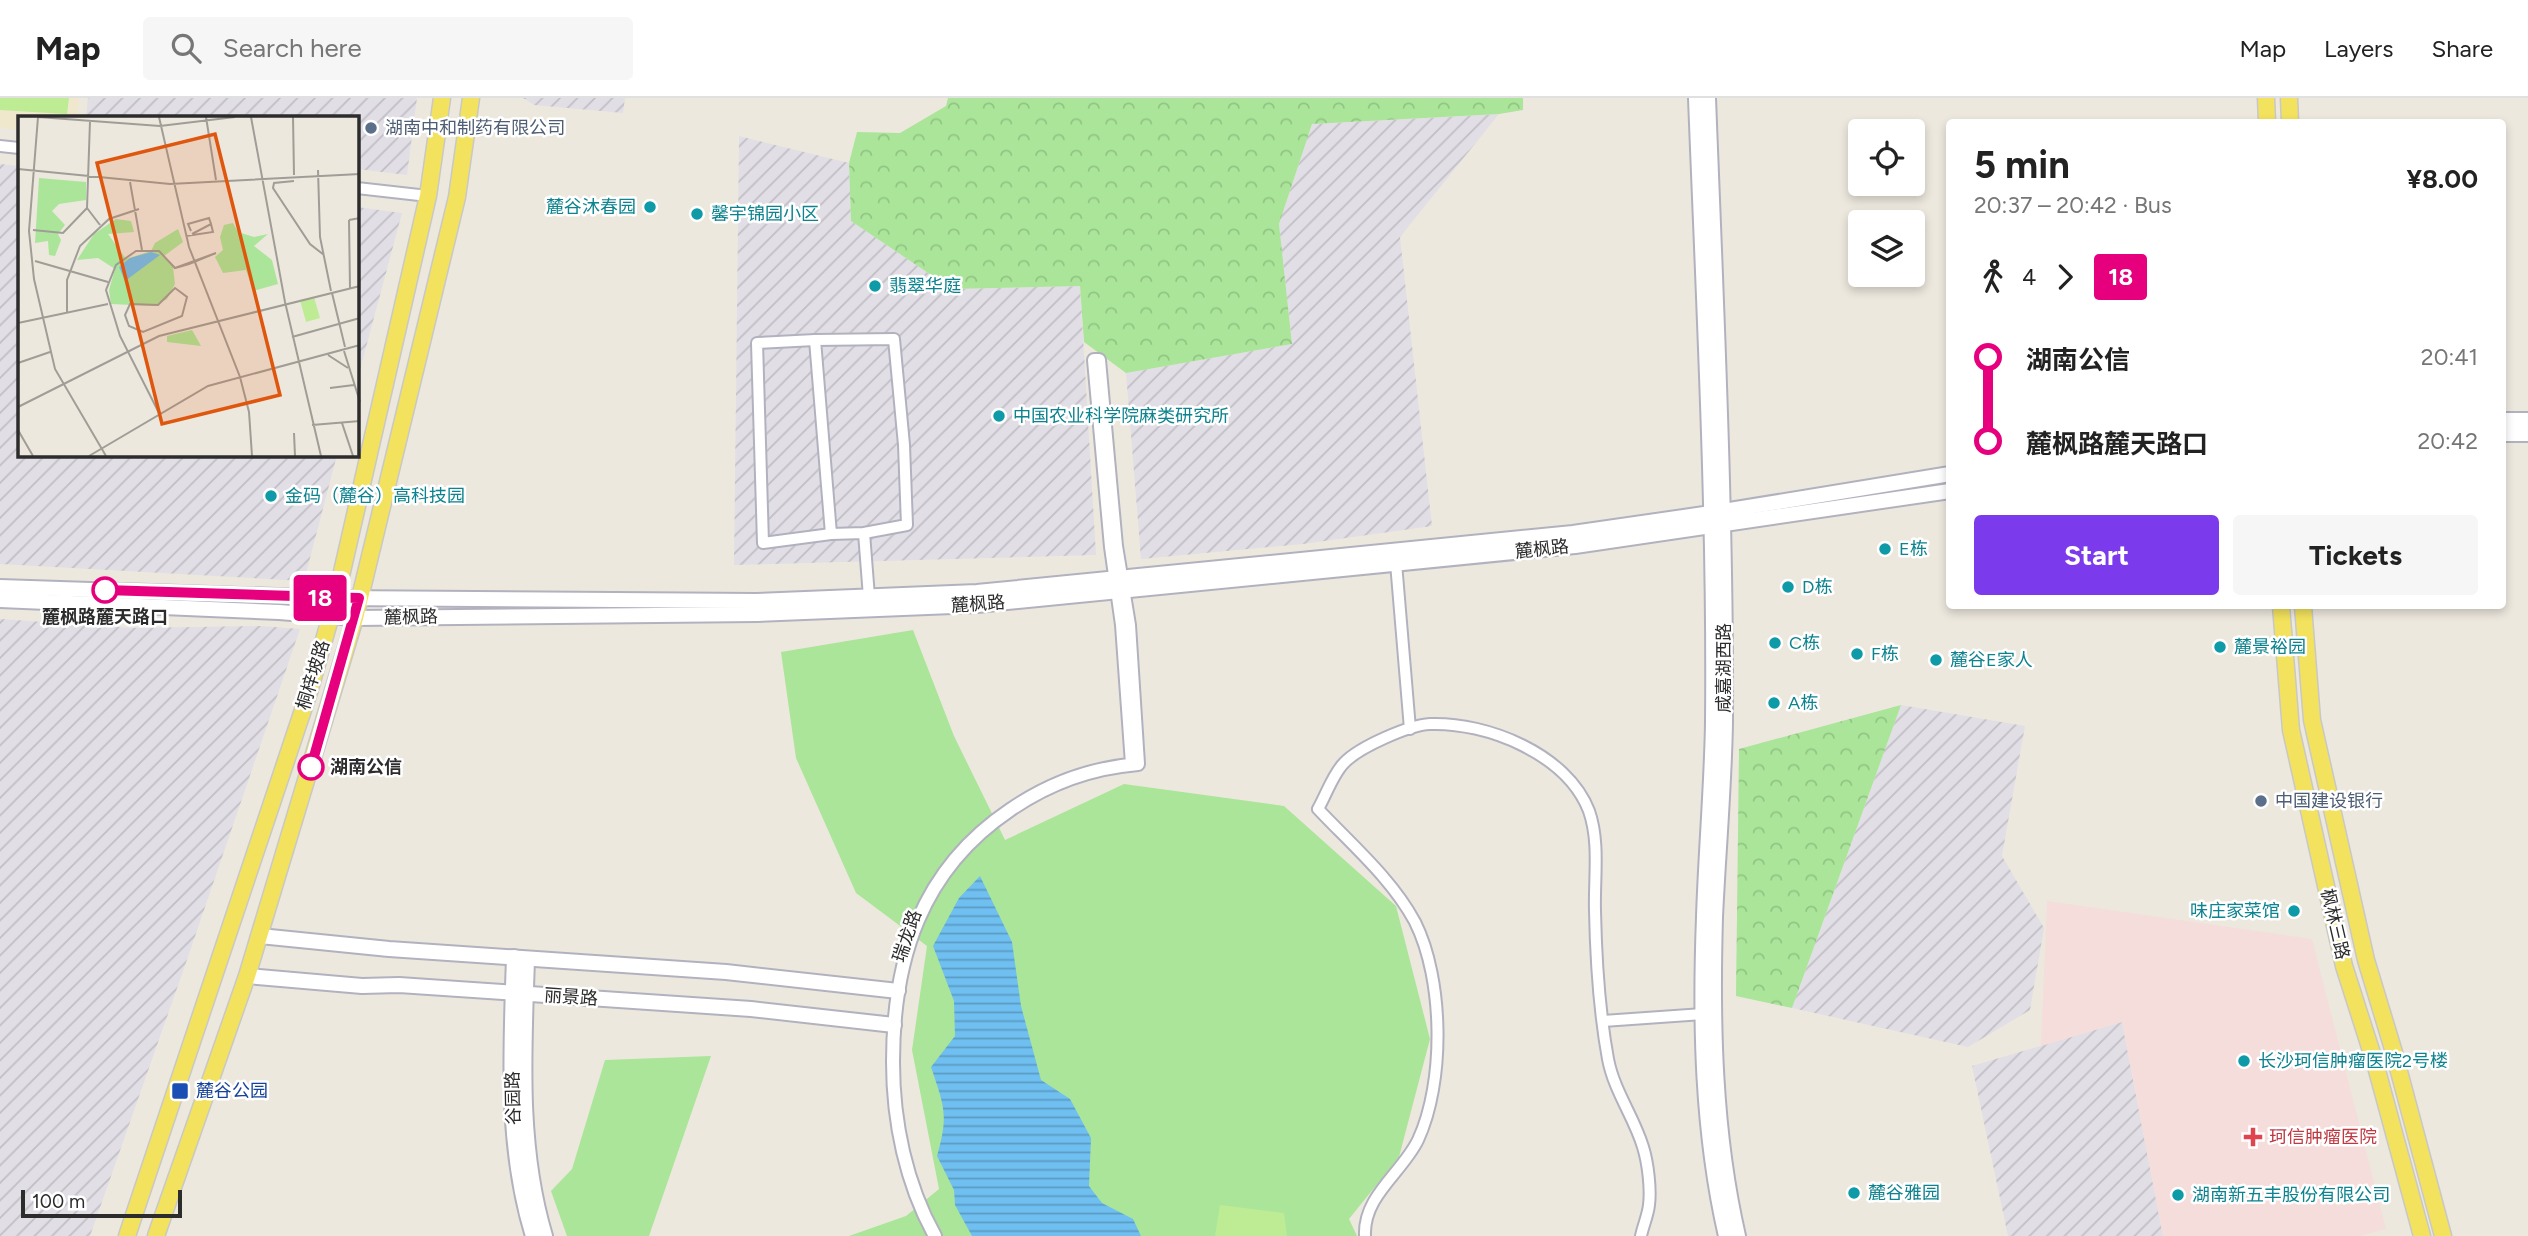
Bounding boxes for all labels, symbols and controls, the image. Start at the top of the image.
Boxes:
search box [143,17,633,80]
text: Map [35,29,101,68]
icon: search [167,29,205,67]
text: Search here [223,32,362,64]
text: Map [2239,34,2286,63]
text: Layers [2324,34,2393,63]
text: Share [2431,34,2493,63]
inset map [18,116,359,457]
place label: 湖南中和制药有限公司 [385,117,565,139]
map controls [1848,119,1925,287]
button: locate [1848,119,1925,196]
marker: 湖南中和制药有限公司 [363,120,379,136]
text: 5 min [1974,142,2070,188]
text: ¥8.00 [2406,163,2478,195]
text: 20:37 – 20:42 · Bus [1974,191,2172,219]
place label: 麓谷沐春园 [546,196,636,218]
marker: 麓谷沐春园 [642,199,658,215]
place label: 馨宇锦园小区 [711,203,819,225]
marker: 馨宇锦园小区 [689,206,705,222]
button: layers [1848,210,1925,287]
icon: walk [1974,258,2012,296]
icon: forward [2046,258,2084,296]
text: 18 [2108,262,2133,291]
text: 4 [2022,263,2036,291]
place label: 翡翠华庭 [889,275,961,297]
marker: 翡翠华庭 [867,278,883,294]
text: 20:41 [2421,343,2478,371]
text: 湖南公信 [2026,344,2130,376]
place label: 中国农业科学院麻类研究所 [1013,405,1229,427]
marker: 中国农业科学院麻类研究所 [991,408,1007,424]
text: 20:42 [2417,427,2478,455]
text: 麓枫路麓天路口 [2026,428,2208,460]
place label: 金码（麓谷）高科技园 [285,485,465,507]
marker: 金码（麓谷）高科技园 [263,488,279,504]
button: Start [1974,515,2219,595]
button: Tickets [2233,515,2478,595]
street label: 麓枫路 [1514,535,1570,563]
place label: E栋 [1899,538,1928,560]
marker: E栋 [1877,541,1893,557]
line badge: 18 [288,575,352,621]
place label: D栋 [1802,576,1832,598]
marker: 麓枫路麓天路口 [92,577,118,603]
marker: D栋 [1780,579,1796,595]
text: 18 [308,583,332,612]
street label: 麓枫路 [950,591,1006,617]
place label: 麓枫路麓天路口 [42,606,168,628]
street label: 麓枫路 [384,606,438,628]
street label: 咸嘉湖西路 [1713,623,1735,713]
place label: C栋 [1789,632,1820,654]
marker: C栋 [1767,635,1783,651]
place label: 麓景裕园 [2234,636,2306,658]
street label: 桐梓坡路 [292,637,334,713]
marker: 麓景裕园 [2212,639,2228,655]
place label: F栋 [1871,643,1899,665]
marker: F栋 [1849,646,1865,662]
place label: 麓谷E家人 [1950,649,2033,671]
marker: 麓谷E家人 [1928,652,1944,668]
place label: A栋 [1788,692,1818,714]
marker: A栋 [1766,695,1782,711]
marker: 湖南公信 [298,754,324,780]
place label: 湖南公信 [330,756,402,778]
place label: 中国建设银行 [2275,790,2383,812]
marker: 中国建设银行 [2253,793,2269,809]
street label: 枫林三路 [2316,886,2354,962]
place label: 味庄家菜馆 [2190,900,2280,922]
marker: 味庄家菜馆 [2286,903,2302,919]
street label: 瑞龙路 [888,907,926,965]
street label: 丽景路 [543,984,599,1010]
place label: 长沙珂信肿瘤医院2号楼 [2258,1050,2448,1072]
marker: 长沙珂信肿瘤医院2号楼 [2236,1053,2252,1069]
street label: 谷园路 [502,1071,524,1125]
place label: 麓谷公园 [196,1080,268,1102]
marker: 麓谷公园 [170,1081,190,1101]
place label: 珂信肿瘤医院 [2269,1126,2377,1148]
marker: 珂信肿瘤医院 [2243,1127,2263,1147]
place label: 麓谷雅园 [1868,1182,1940,1204]
place label: 湖南新五丰股份有限公司 [2192,1184,2390,1206]
marker: 麓谷雅园 [1846,1185,1862,1201]
scale bar [21,1187,182,1219]
marker: 湖南新五丰股份有限公司 [2170,1187,2186,1203]
text: 100 m [32,1190,85,1213]

